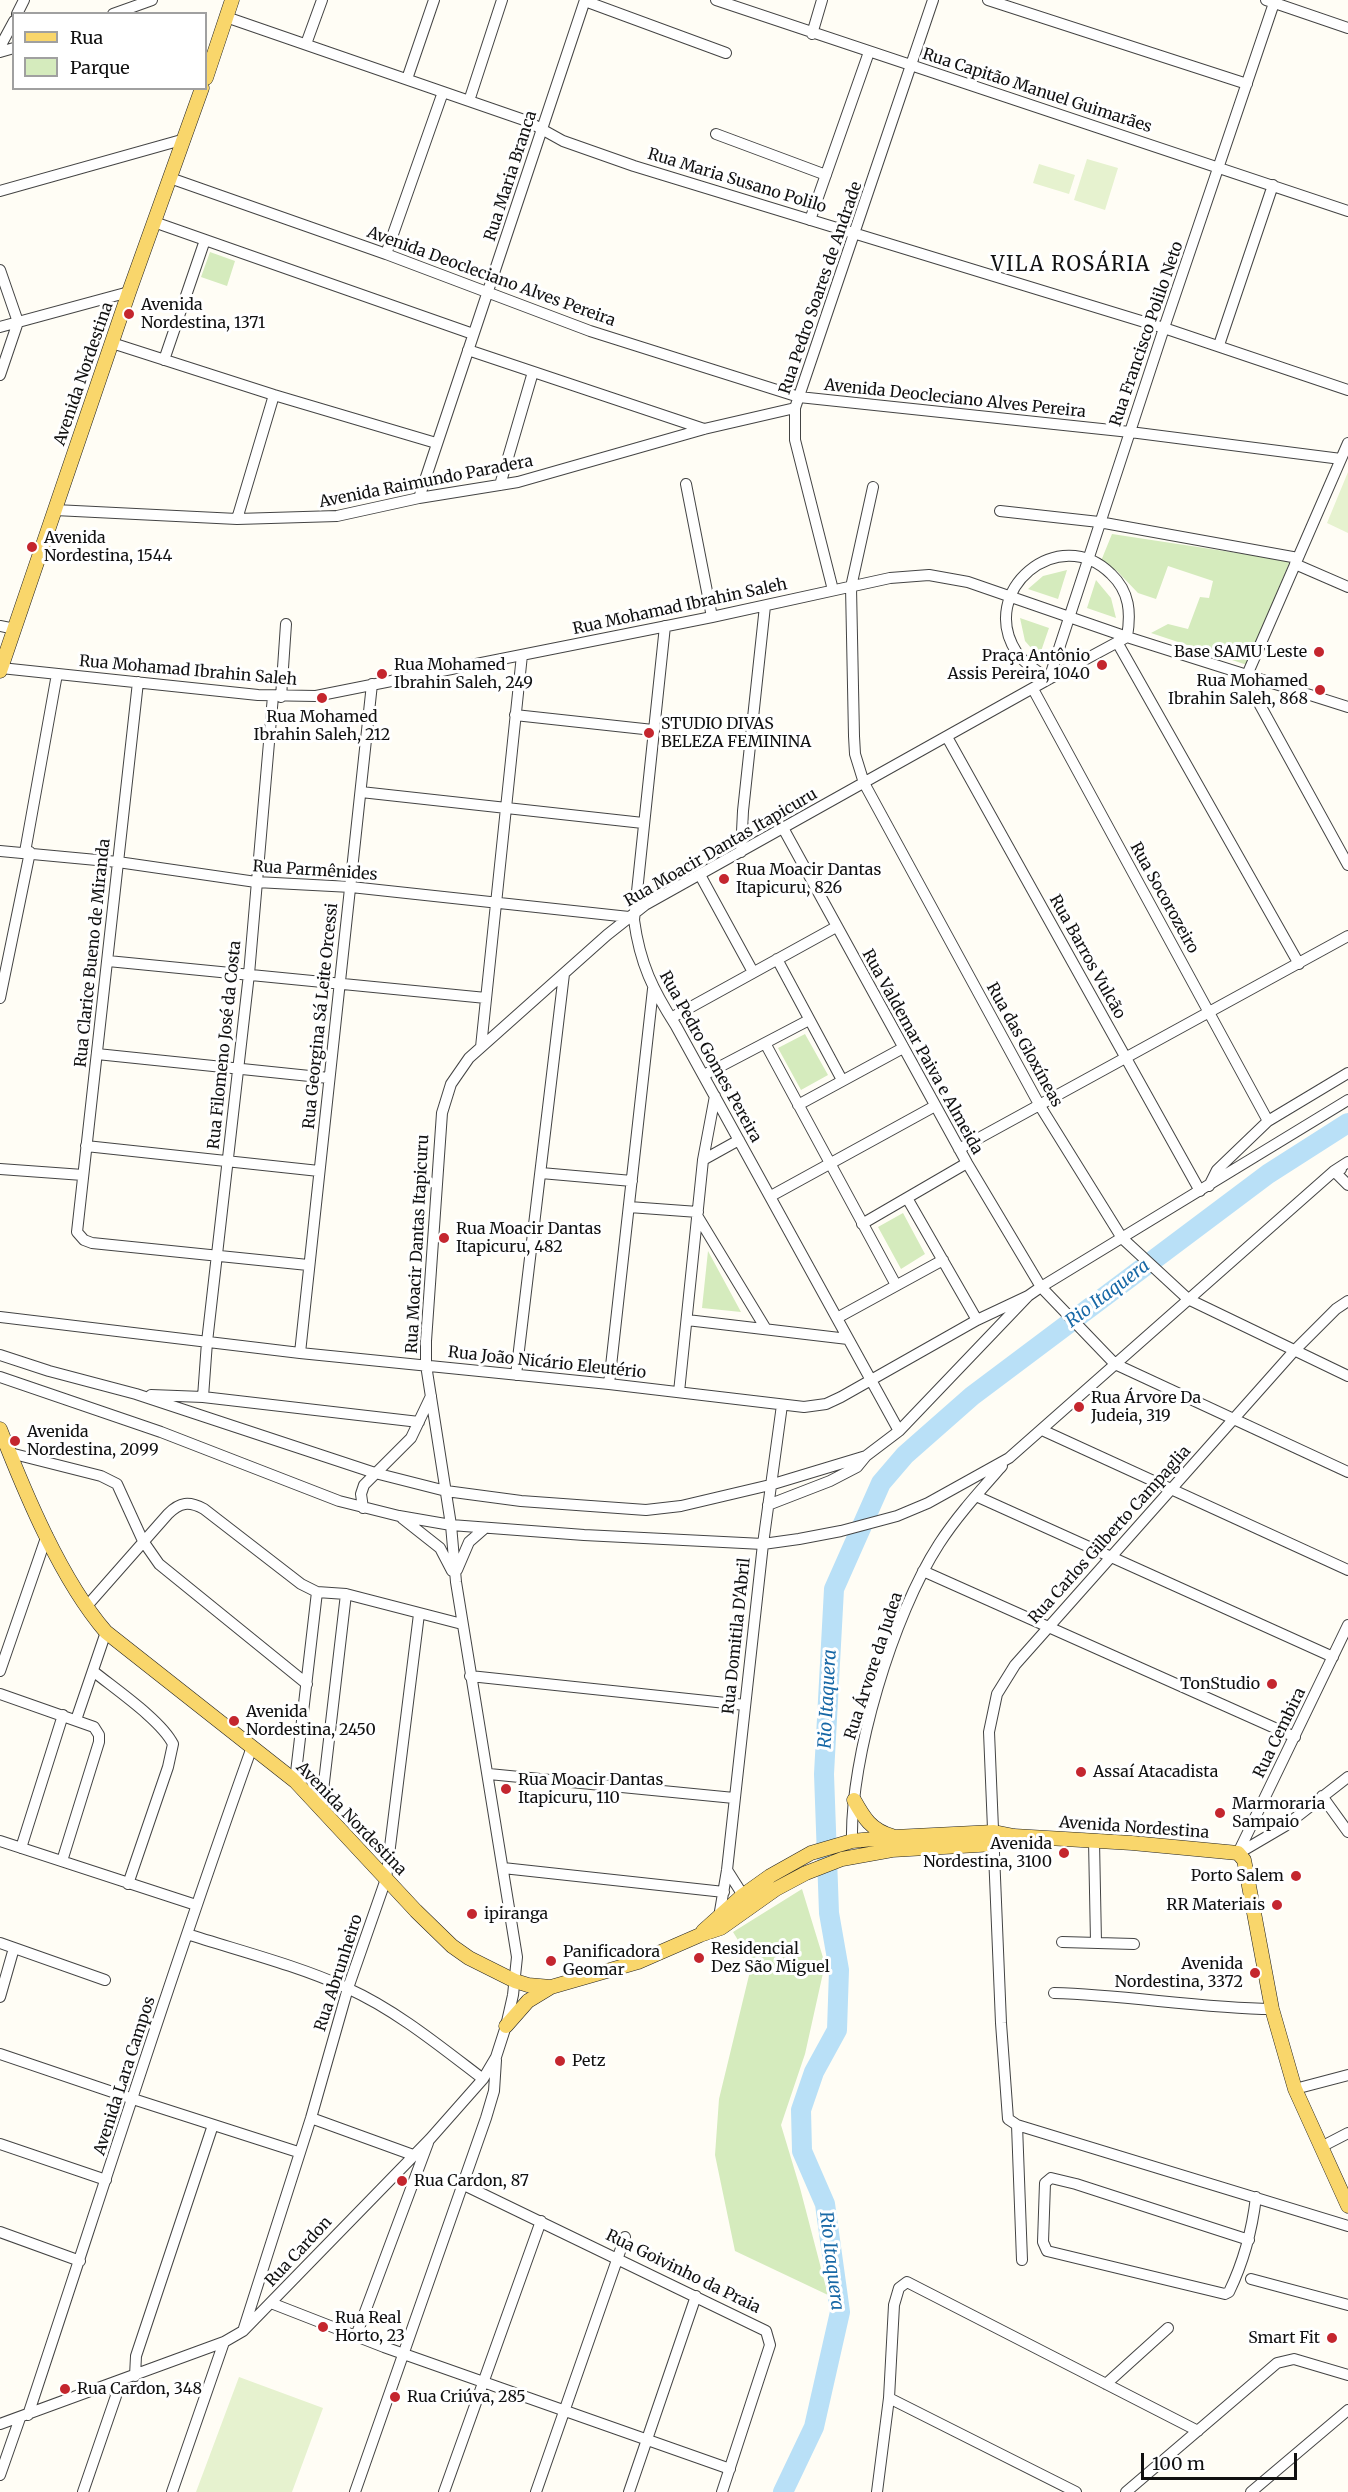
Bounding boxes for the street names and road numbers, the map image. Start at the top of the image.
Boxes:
street label: Rua Capitão Manuel Guimarães [920,45,1154,137]
street label: Rua Maria Branca [481,108,541,244]
street label: Rua Maria Susano Polilo [645,145,829,217]
street label: Rua Pedro Soares de Andrade [776,179,866,397]
street label: Avenida Deocleciano Alves Pereira [364,223,618,331]
street label: Rua Francisco Polilo Neto [1106,239,1188,429]
street label: Avenida Nordestina [50,300,118,448]
street label: Avenida Deocleciano Alves Pereira [823,376,1087,422]
street label: Avenida Raimundo Paradera [317,452,535,512]
street label: Rua Mohamad Ibrahin Saleh [571,575,789,639]
street label: Rua Mohamad Ibrahin Saleh [78,652,298,690]
street label: Rua Moacir Dantas Itapicuru [621,785,821,911]
street label: Rua Clarice Bueno de Miranda [71,838,115,1068]
street label: Rua Socorozeiro [1126,839,1202,957]
street label: Rua Parmênides [252,857,378,885]
street label: Rua Barros Vulcão [1045,892,1129,1022]
street label: Rua Georgina Sá Leite Orcessi [300,902,342,1130]
street label: Rua Filomeno José da Costa [204,940,246,1150]
street label: Rua Valdemar Paiva e Almeida [857,946,987,1158]
street label: Rua Pedro Gomes Pereira [655,968,765,1146]
street label: Rua das Gloxíneas [982,979,1066,1111]
street label: Rua Moacir Dantas Itapicuru [403,1134,433,1354]
street label: Rua João Nicário Eleutério [447,1343,647,1383]
street label: Rua Carlos Gilberto Campaglia [1025,1442,1195,1628]
street label: Rua Domitila D'Abril [719,1557,755,1715]
street label: Rua Árvore da Judea [841,1590,907,1742]
street label: Rua Cembira [1250,1685,1310,1781]
street label: Avenida Nordestina [292,1758,410,1880]
street label: Avenida Nordestina [1058,1813,1210,1843]
street label: Rua Abrunheiro [311,1912,367,2034]
street label: Avenida Lara Campos [90,1994,160,2158]
street label: Rua Cardon [262,2213,336,2291]
street label: Rua Goivinho da Praia [602,2226,764,2318]

